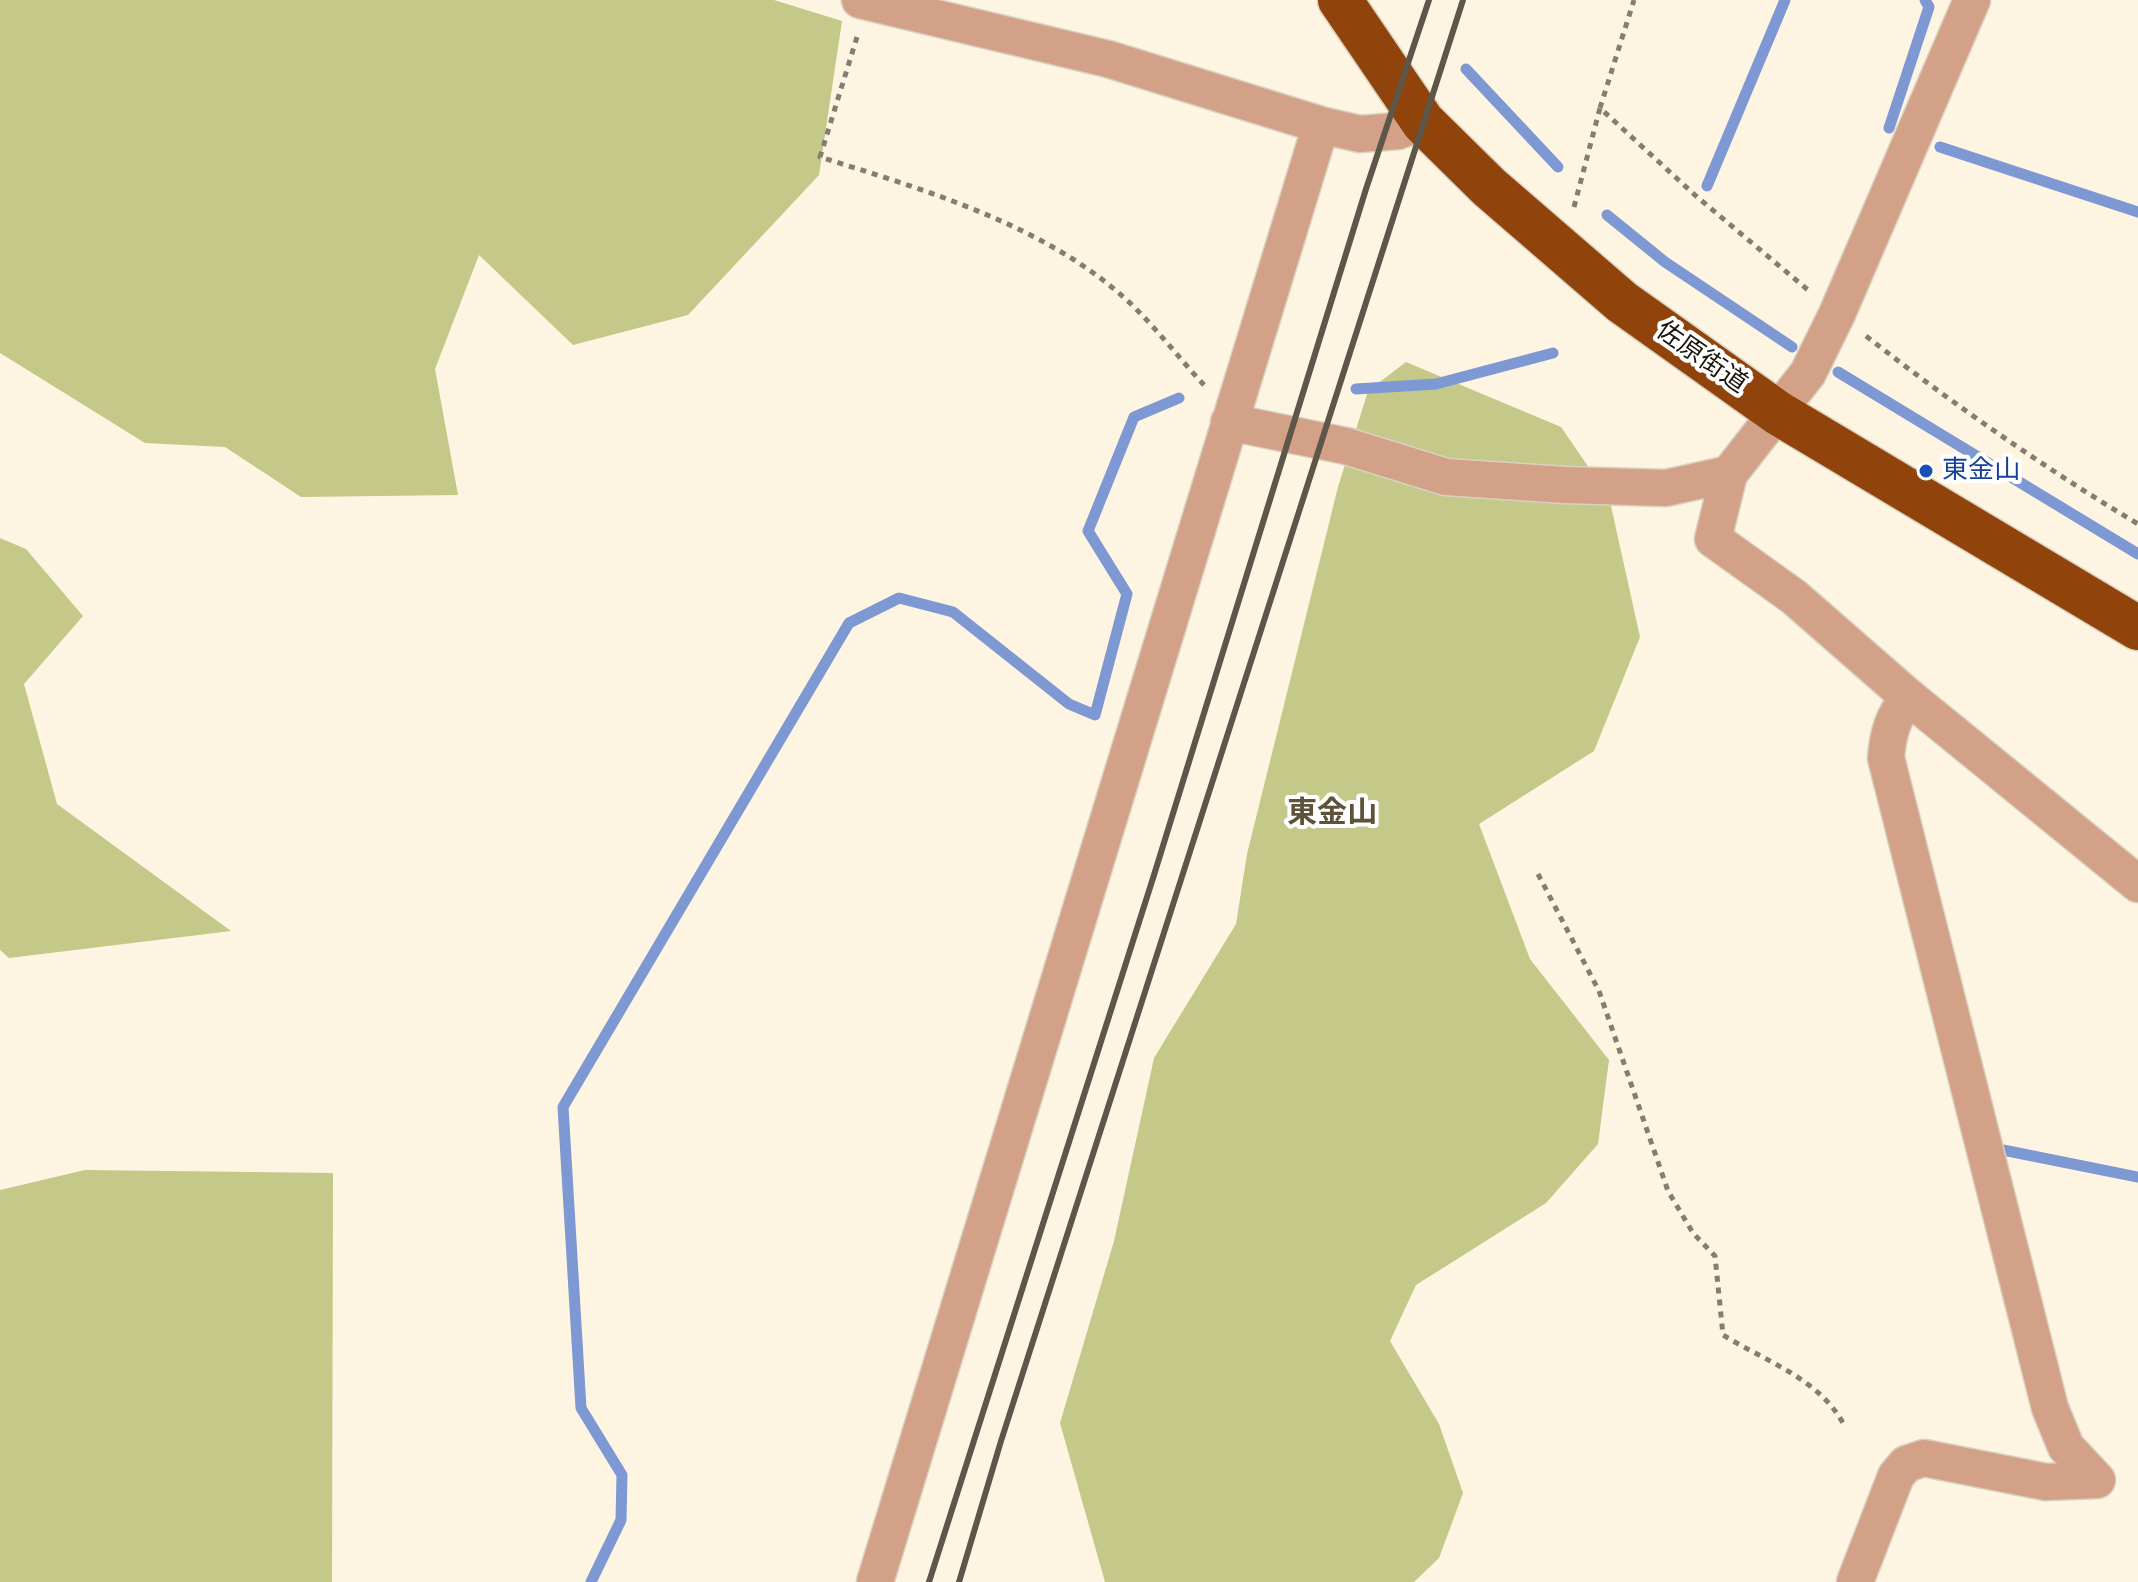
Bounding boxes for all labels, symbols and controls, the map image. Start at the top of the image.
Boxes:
street label: 佐原街道 [1649,315,1753,401]
place label: 東金山 [1942,455,2020,487]
marker: 東金山 [1917,462,1935,480]
district label: 東金山 [1287,796,1377,832]

